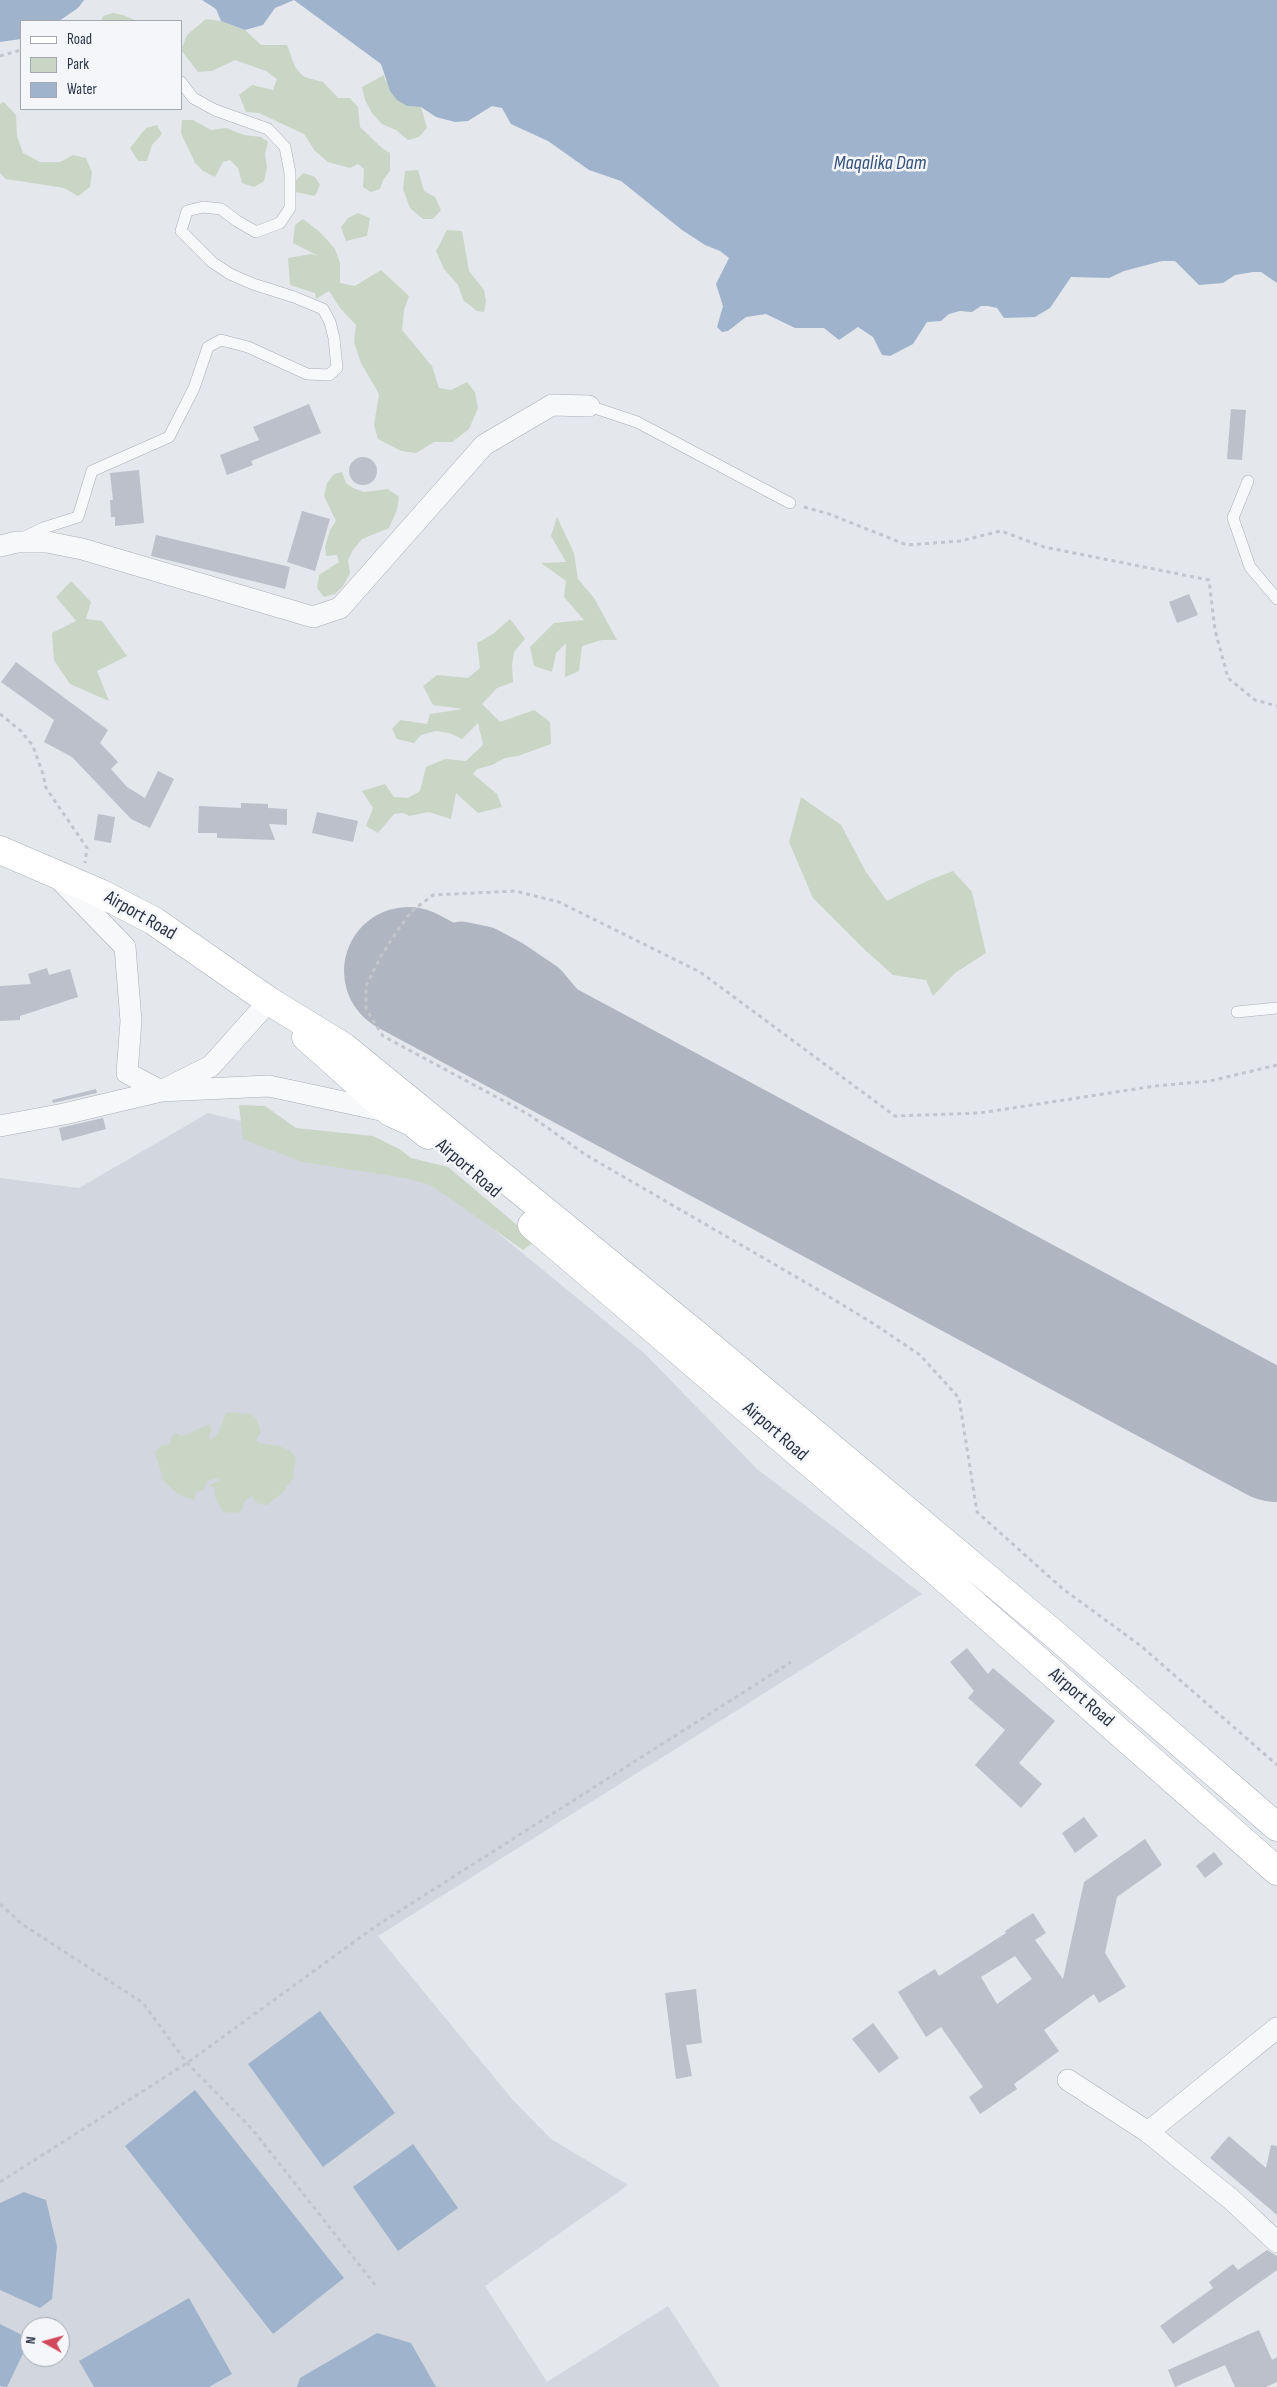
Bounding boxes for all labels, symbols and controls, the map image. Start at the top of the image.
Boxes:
legend [20,20,182,110]
text: Road [67,30,92,49]
text: Park [67,55,89,74]
text: Water [67,80,97,99]
water label: Maqalika Dam [834,152,926,176]
street label: Airport Road [100,886,180,946]
street label: Airport Road [431,1134,505,1204]
street label: Airport Road [738,1397,812,1467]
street label: Airport Road [1044,1663,1118,1733]
north arrow [20,2317,70,2367]
text: N [22,2335,39,2345]

